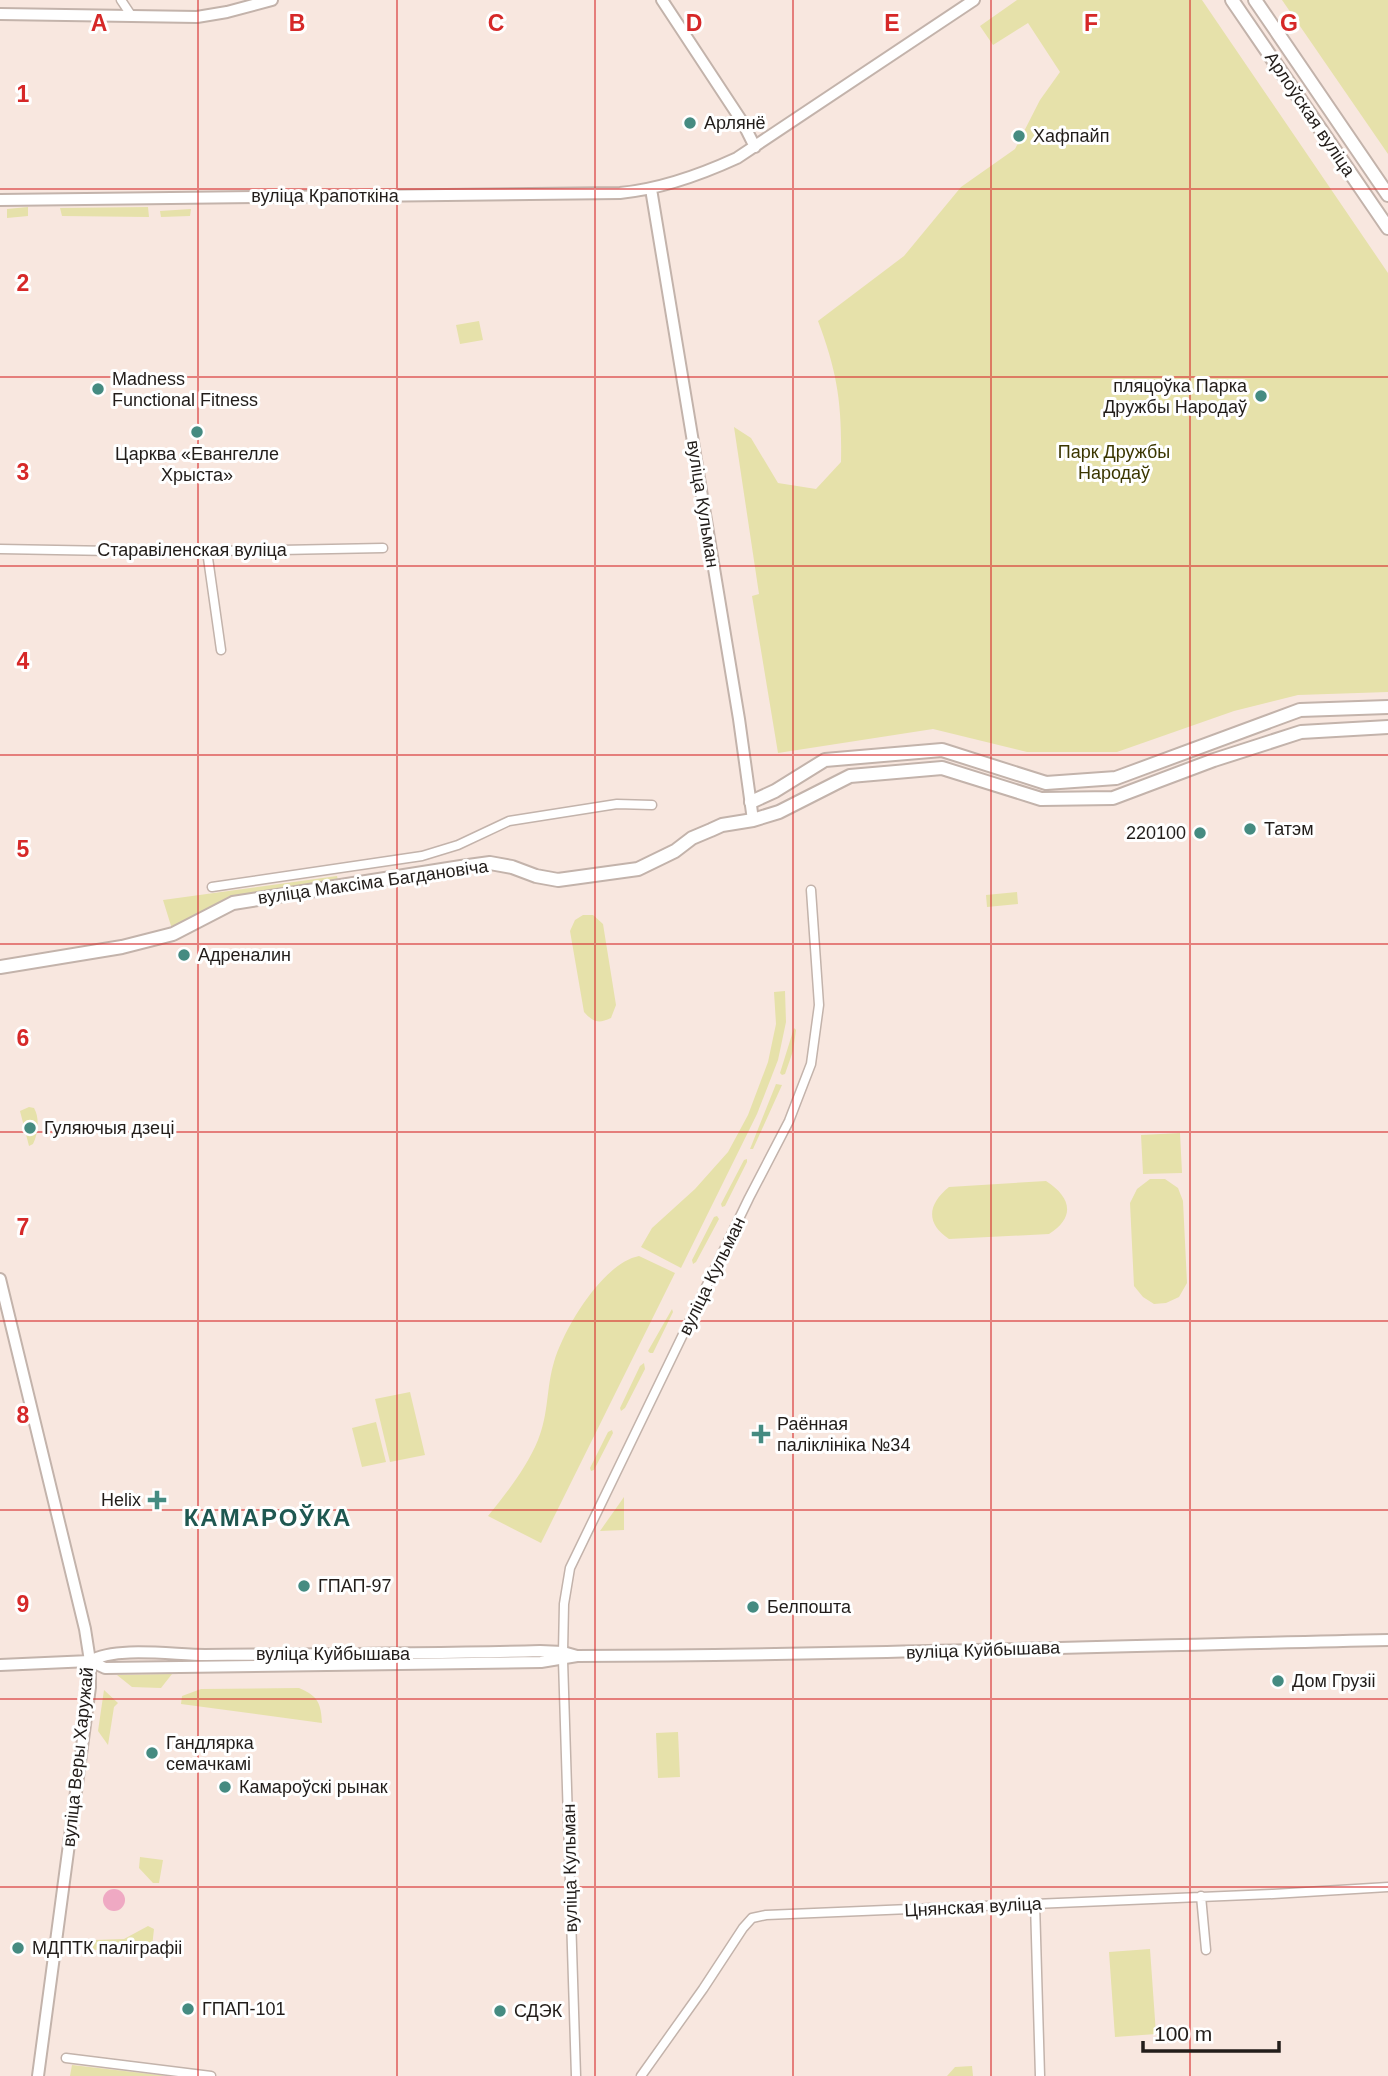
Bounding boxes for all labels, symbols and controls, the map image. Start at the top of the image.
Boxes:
text: A [91,10,107,36]
text: B [289,10,305,36]
text: C [488,10,504,36]
text: D [686,10,702,36]
text: E [884,10,900,36]
text: F [1084,10,1098,36]
text: G [1280,10,1298,36]
street label: Арлоўская вуліца [1261,48,1360,181]
text: 1 [17,81,30,107]
place label: Арлянё [704,113,766,133]
marker: Арлянё [682,115,698,131]
place label: Хафпайп [1033,126,1109,146]
marker: Хафпайп [1011,128,1027,144]
street label: вуліца Крапоткіна [251,186,400,206]
text: 2 [17,270,29,296]
place label: Madness Functional Fitness [112,369,258,410]
place label: пляцоўка Парка Дружбы Народаў [1103,376,1248,417]
marker: Madness Functional Fitness [90,381,106,397]
marker: пляцоўка Парка Дружбы Народаў [1253,388,1269,404]
marker: Царква «Евангелле Хрыста» [189,424,205,440]
street label: вуліца Кульман [683,439,723,569]
park label: Парк Дружбы Народаў [1058,442,1170,483]
place label: Царква «Евангелле Хрыста» [115,444,279,485]
text: 3 [17,459,29,485]
street label: Старавіленская вуліца [97,540,288,560]
text: 4 [17,648,30,674]
place label: Татэм [1264,819,1314,839]
marker: Татэм [1242,821,1258,837]
place label: 220100 [1126,823,1186,843]
marker: 220100 [1192,825,1208,841]
text: 5 [17,836,30,862]
street label: вуліца Максіма Багдановіча [257,856,490,908]
place label: Адреналин [198,945,291,965]
marker: Адреналин [176,947,192,963]
text: 6 [17,1025,29,1051]
place label: Гуляючыя дзеці [44,1118,174,1138]
marker: Гуляючыя дзеці [22,1120,38,1136]
text: 7 [17,1214,29,1240]
street label: вуліца Кульман [675,1214,749,1338]
text: 8 [17,1402,30,1428]
place label: Раённая паліклініка №34 [777,1414,910,1455]
marker: Раённая паліклініка №34 [751,1424,771,1444]
place label: Helix [101,1490,141,1510]
marker: Helix [147,1490,167,1510]
district label: КАМАРОЎКА [184,1504,352,1531]
place label: ГПАП-97 [318,1576,391,1596]
marker: ГПАП-97 [296,1578,312,1594]
text: 9 [17,1591,29,1617]
place label: Белпошта [767,1597,852,1617]
marker: Белпошта [745,1599,761,1615]
street label: вуліца Куйбышава [906,1637,1061,1663]
street label: вуліца Куйбышава [256,1644,411,1664]
street label: вуліца Веры Харужай [59,1666,97,1848]
place label: Дом Грузіі [1292,1671,1376,1691]
marker: Дом Грузіі [1270,1673,1286,1689]
place label: Гандлярка семачкамі [166,1733,255,1774]
marker: Гандлярка семачкамі [144,1745,160,1761]
place label: Камароўскі рынак [239,1777,388,1797]
marker: Камароўскі рынак [217,1779,233,1795]
street label: вуліца Кульман [559,1803,581,1933]
street label: Цнянская вуліца [904,1893,1043,1921]
place label: МДПТК паліграфіі [32,1938,182,1958]
marker: МДПТК паліграфіі [10,1940,26,1956]
place label: ГПАП-101 [202,1999,285,2019]
marker: ГПАП-101 [180,2001,196,2017]
place label: СДЭК [514,2001,563,2021]
marker: СДЭК [492,2003,508,2019]
scale bar [1143,2010,1280,2054]
text: 100 m [1154,2022,1212,2045]

